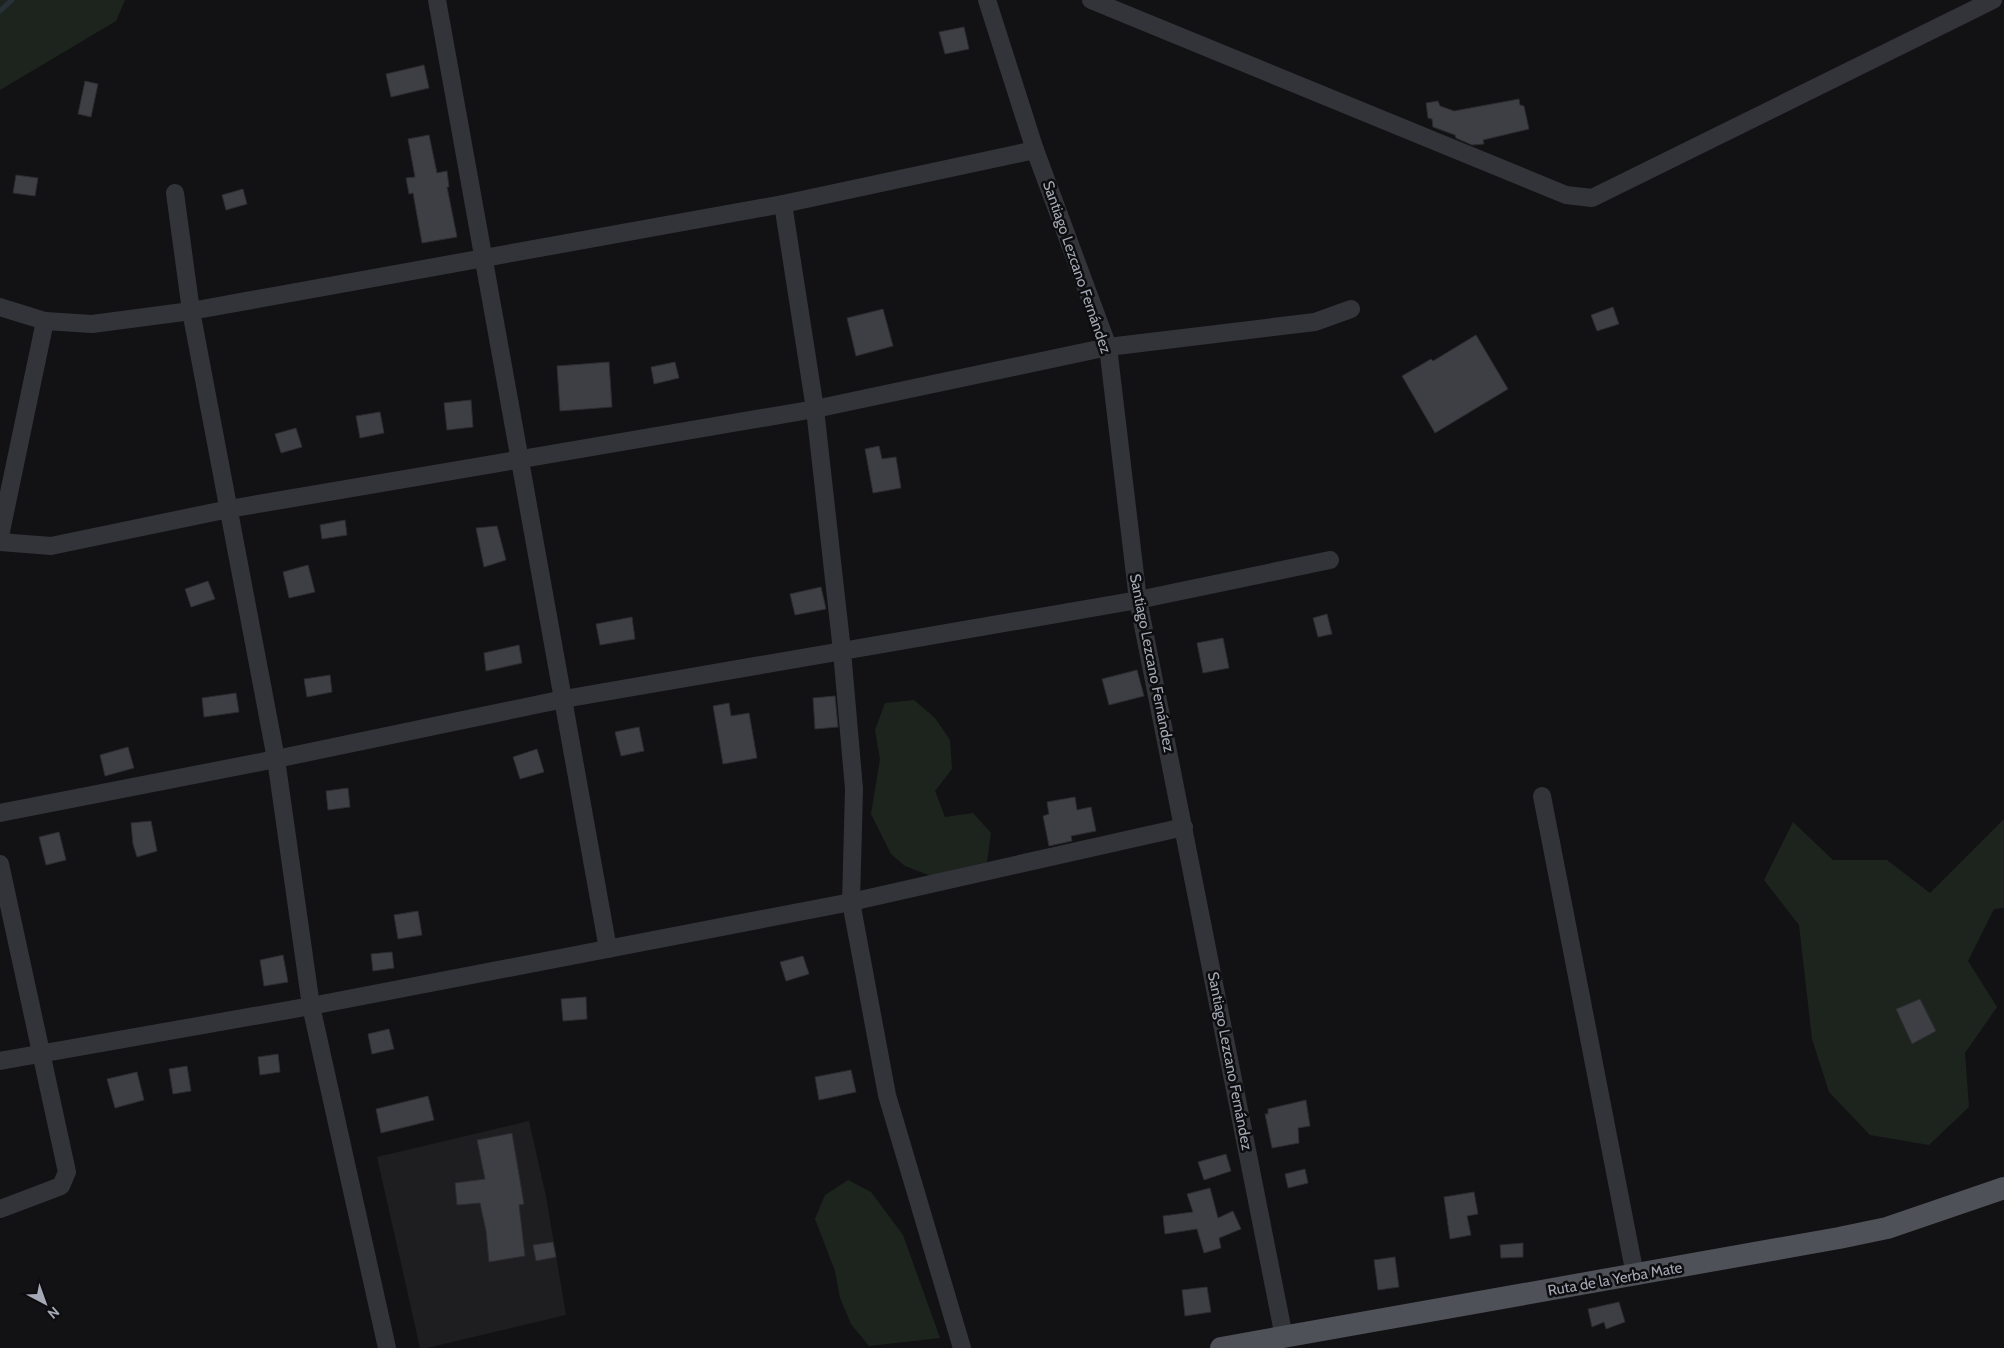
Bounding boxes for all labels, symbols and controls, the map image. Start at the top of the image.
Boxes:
street label: Santiago Lezcano Fernández [1039,178,1115,356]
street label: Santiago Lezcano Fernández [1126,572,1178,754]
street label: Santiago Lezcano Fernández [1204,970,1256,1152]
street label: Ruta de la Yerba Mate [1546,1258,1684,1300]
north arrow [20,1278,70,1328]
text: N [44,1303,63,1323]

